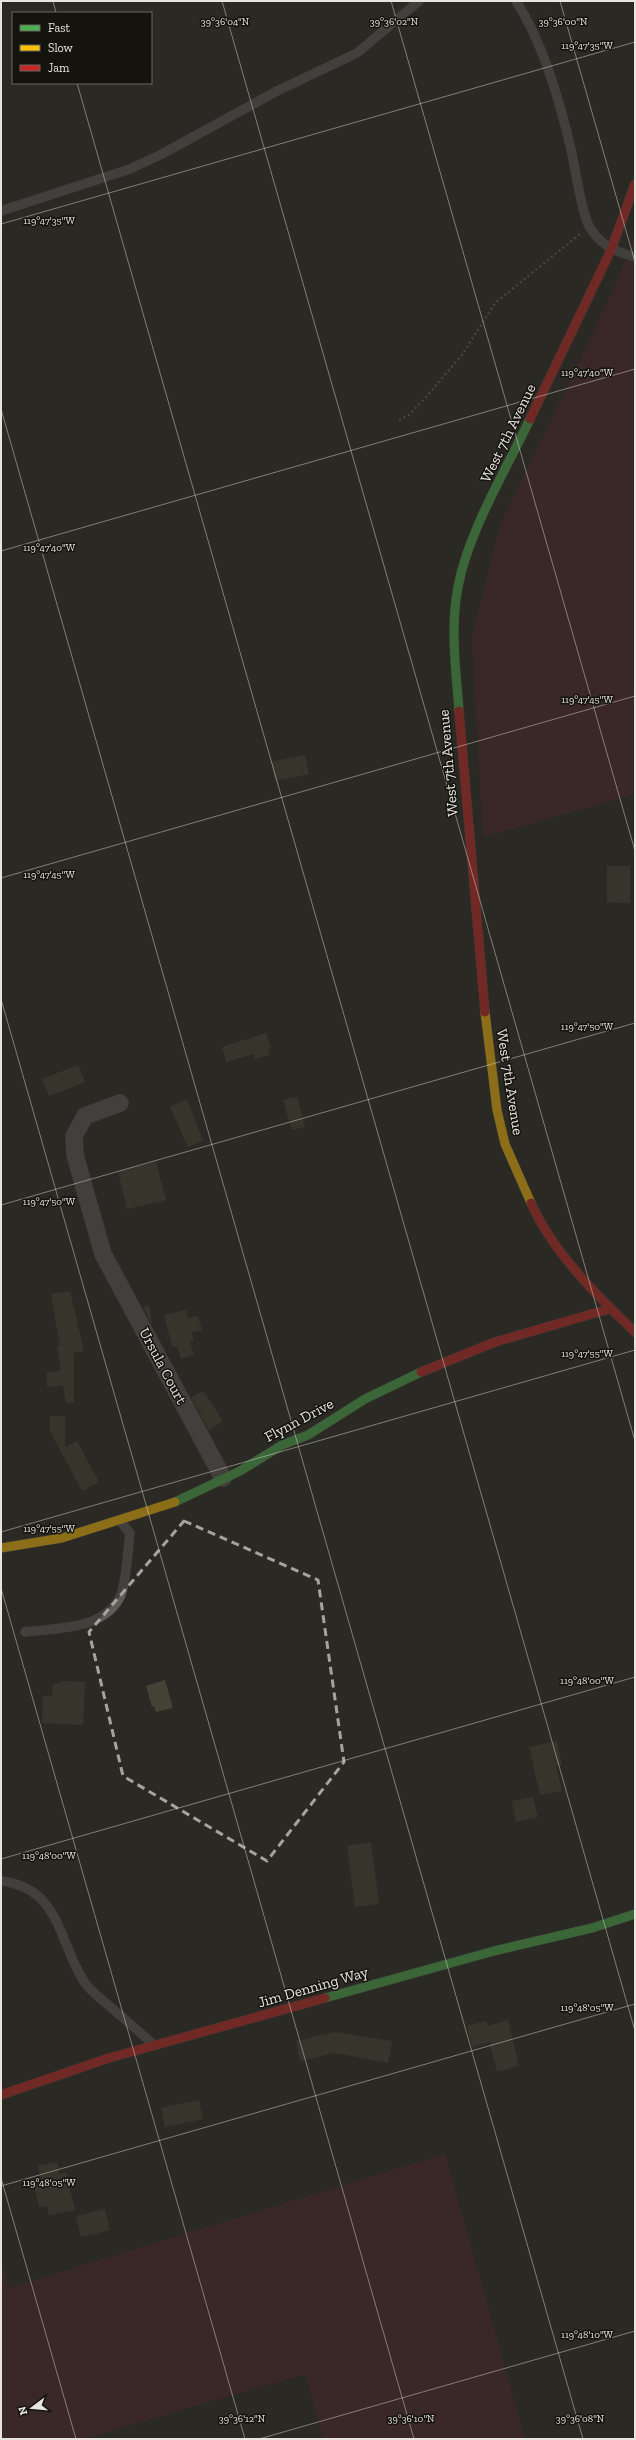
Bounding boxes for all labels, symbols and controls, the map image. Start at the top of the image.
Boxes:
legend [12,12,152,84]
text: 39°36'04"N [201,16,250,28]
text: 39°36'02"N [370,16,419,28]
text: 39°36'00"N [539,16,588,28]
text: Fast [48,21,71,35]
text: 119°47'35"W [561,40,613,52]
text: Slow [48,41,74,55]
text: Jam [48,61,70,75]
text: 119°47'35"W [23,215,75,227]
text: 119°47'40"W [561,367,614,379]
street label: West 7th Avenue [476,381,540,485]
text: 119°47'40"W [23,542,76,554]
text: 119°47'45"W [561,694,613,706]
street label: West 7th Avenue [434,709,462,817]
text: 119°47'45"W [23,869,75,881]
text: 119°47'50"W [561,1021,614,1033]
street label: West 7th Avenue [493,1028,527,1136]
text: 119°47'50"W [23,1196,76,1208]
street label: Ursula Court [135,1325,191,1408]
text: 119°47'55"W [561,1348,614,1360]
street label: Flynn Drive [261,1394,337,1446]
text: 119°47'55"W [23,1523,76,1535]
text: 119°48'00"W [560,1675,615,1687]
text: 119°48'00"W [22,1850,77,1862]
street label: Jim Denning Way [256,1963,370,2011]
text: 119°48'05"W [560,2002,614,2014]
text: 119°48'05"W [22,2177,76,2189]
text: 119°48'10"W [561,2329,614,2341]
north arrow [12,2388,52,2428]
text: N [15,2404,30,2416]
text: 39°36'12"N [219,2413,266,2425]
text: 39°36'10"N [388,2413,435,2425]
text: 39°36'08"N [556,2413,605,2425]

